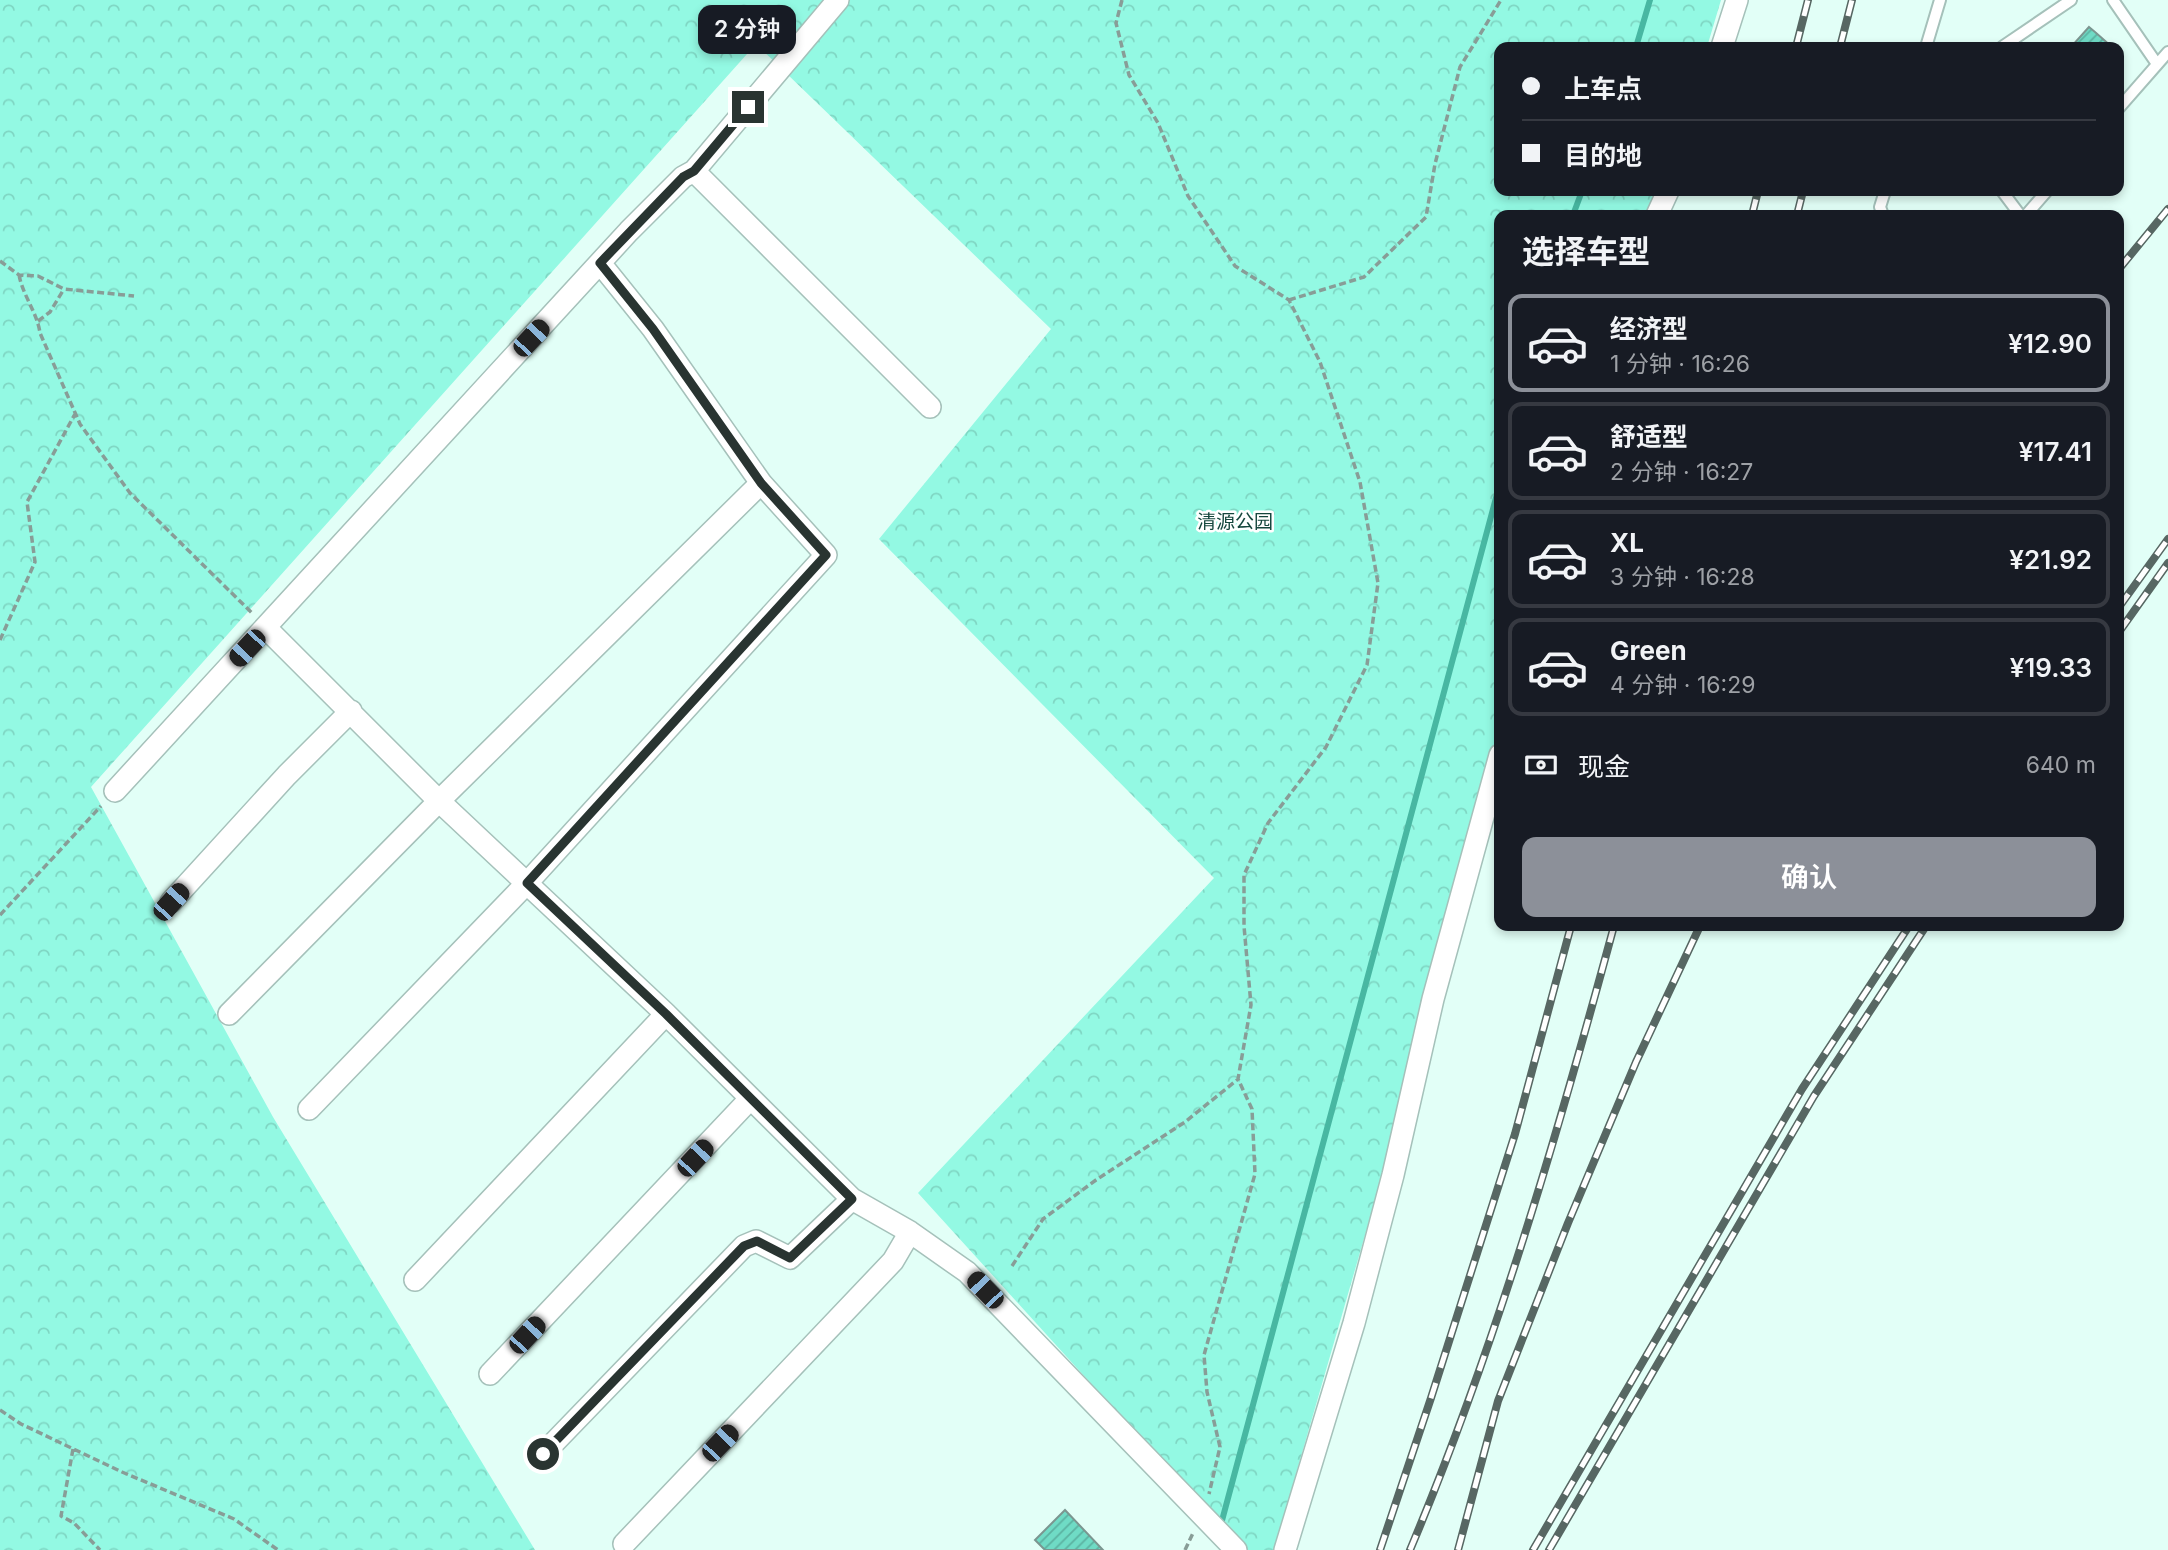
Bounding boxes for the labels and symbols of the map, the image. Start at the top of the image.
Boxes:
callout: 2 分钟 [699,6,797,55]
route end [732,91,764,123]
car [509,315,554,361]
park label: 清源公园 [1197,510,1273,533]
car [225,625,270,671]
car [150,879,193,925]
car [673,1135,718,1181]
car [963,1268,1008,1312]
car [505,1312,550,1358]
car [698,1421,743,1465]
route start [527,1438,559,1470]

